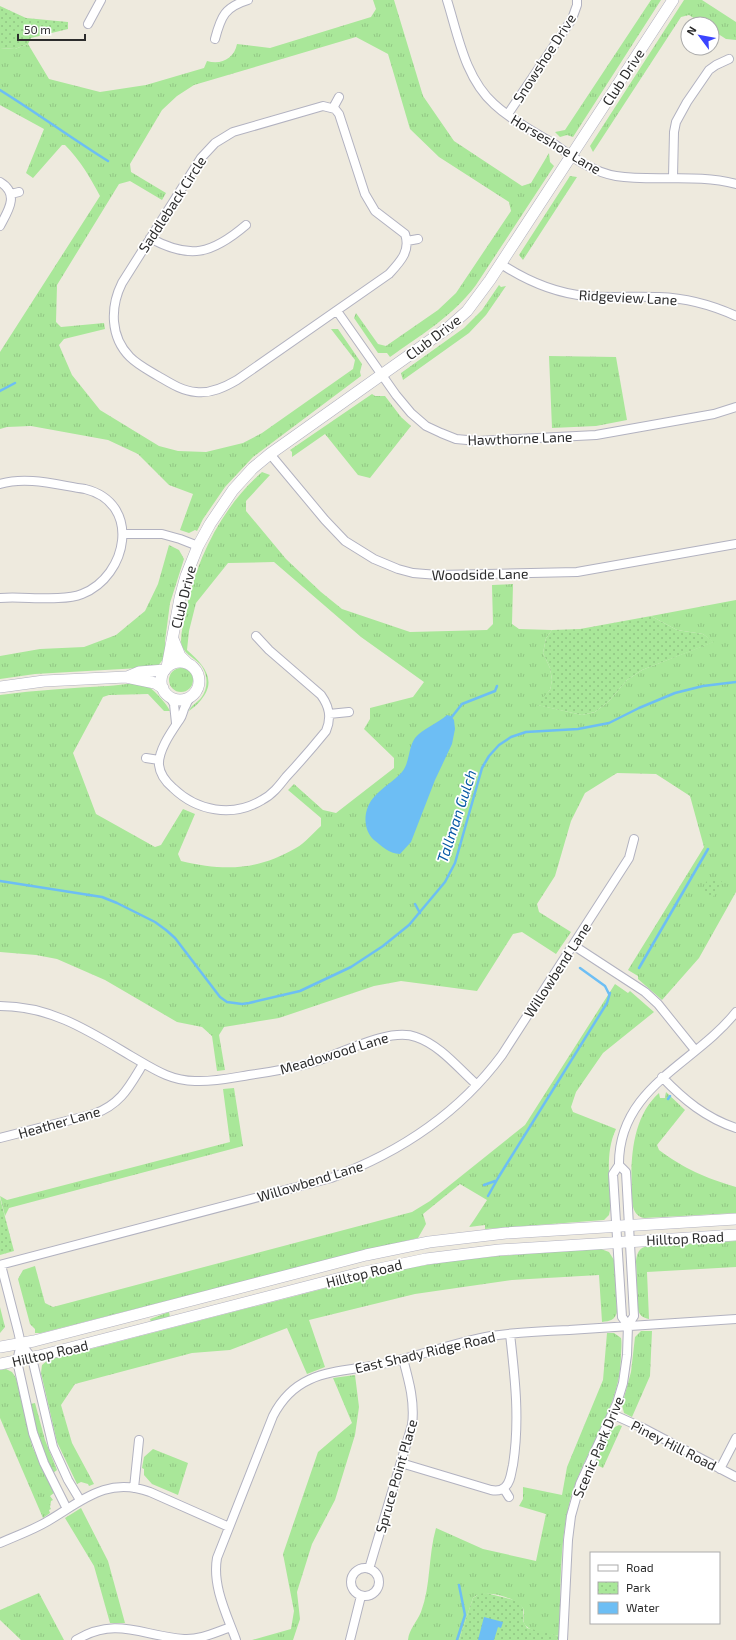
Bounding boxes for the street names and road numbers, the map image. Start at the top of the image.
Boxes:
street label: Snowshoe Drive [509,10,579,106]
street label: Club Drive [598,45,648,109]
street label: Horseshoe Lane [508,110,604,178]
street label: Saddleback Circle [135,153,209,255]
street label: Ridgeview Lane [578,286,678,308]
street label: Club Drive [402,311,464,363]
street label: Hawthorne Lane [467,428,573,448]
street label: Club Drive [167,564,199,630]
street label: Woodside Lane [431,565,529,583]
street label: Willowbend Lane [520,919,594,1021]
street label: Meadowood Lane [278,1028,390,1078]
street label: Heather Lane [16,1102,102,1142]
street label: Willowbend Lane [255,1157,365,1205]
street label: Hilltop Road [646,1227,724,1249]
street label: Hilltop Road [324,1255,404,1291]
street label: East Shady Ridge Road [353,1328,497,1376]
street label: Hilltop Road [10,1336,90,1370]
street label: Scenic Park Drive [569,1394,627,1500]
street label: Piney Hill Road [628,1416,720,1474]
street label: Spruce Point Place [372,1417,420,1535]

